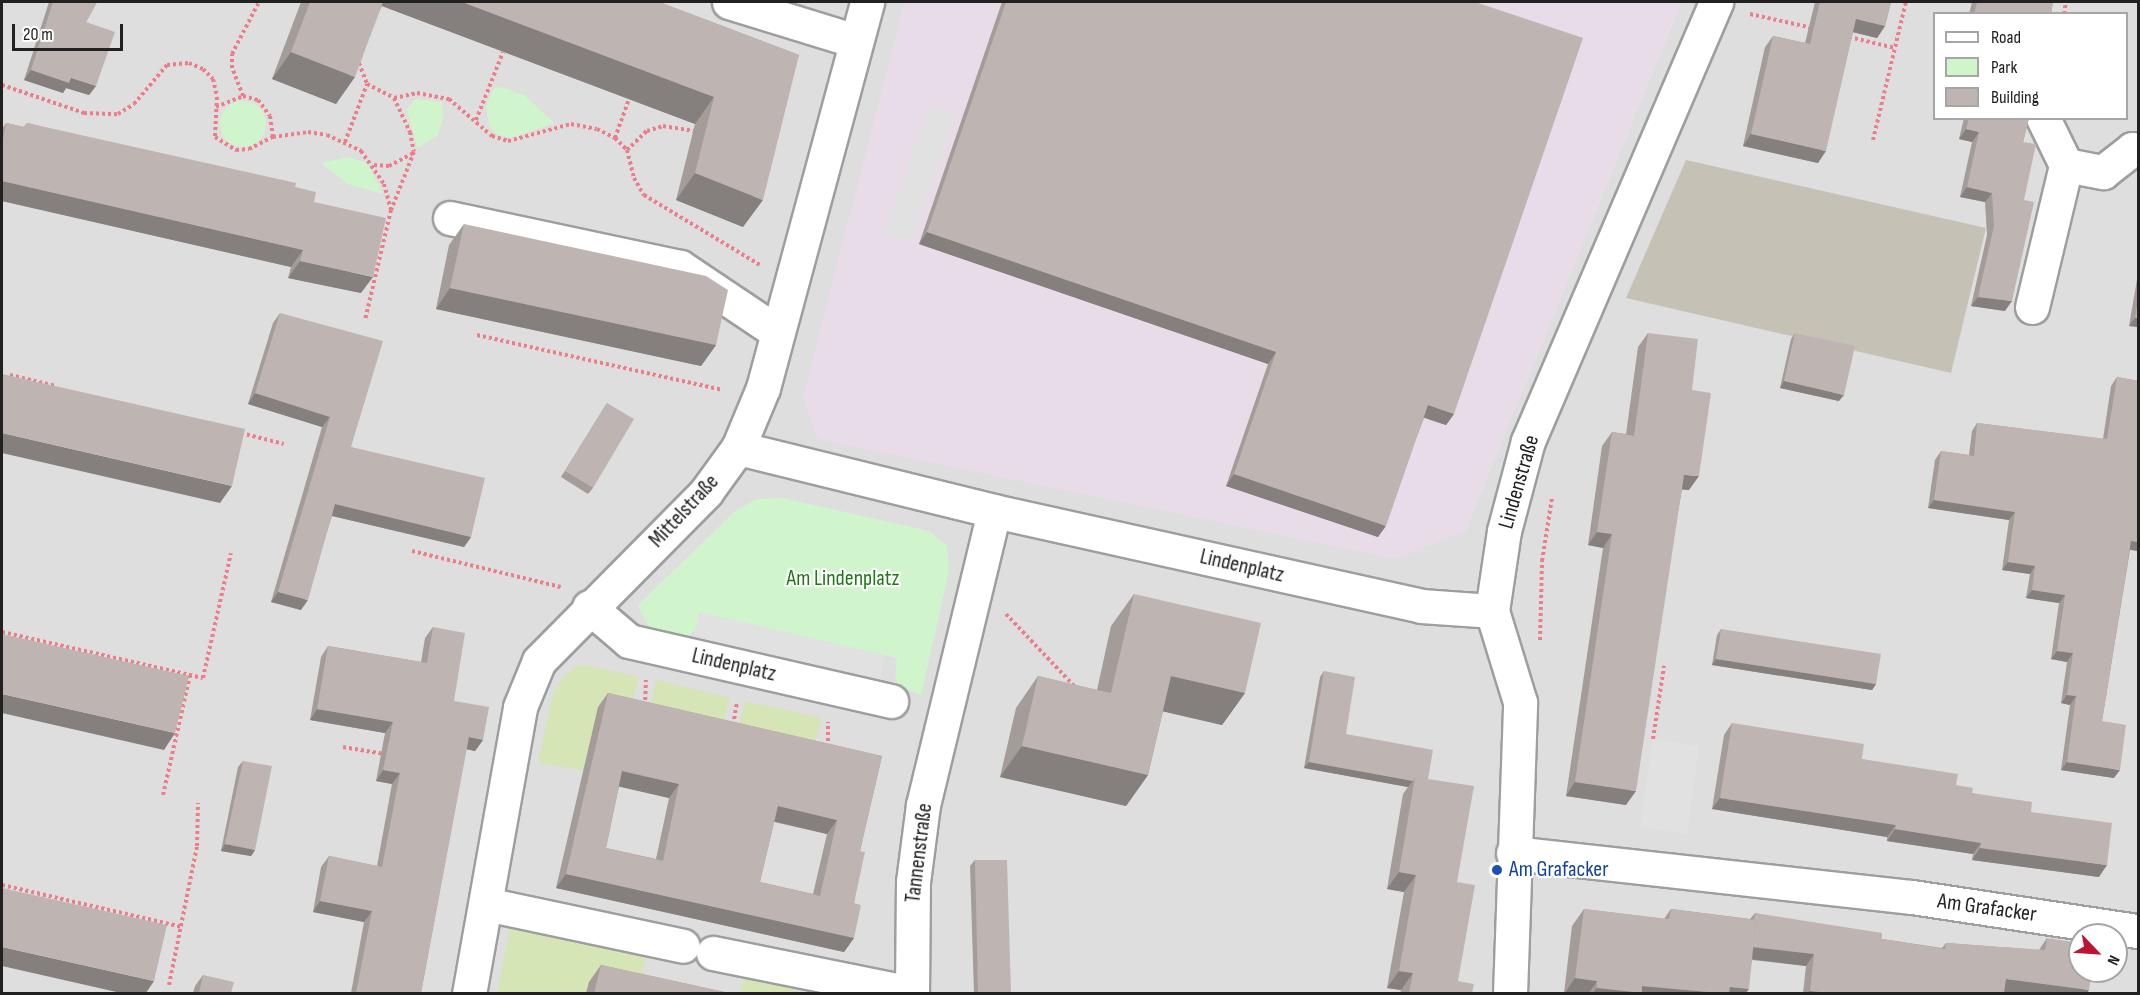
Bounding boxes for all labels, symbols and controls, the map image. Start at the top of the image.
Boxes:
scale bar [15,12,126,50]
legend [1933,12,2128,120]
text: 20 m [23,24,53,45]
text: Road [1991,27,2021,48]
text: Park [1991,57,2017,78]
text: Building [1991,87,2039,108]
street label: Lindenstraße [1493,432,1545,532]
street label: Mittelstraße [644,469,724,553]
street label: Lindenplatz [1197,544,1287,588]
park label: Am Lindenplatz [787,566,899,592]
street label: Lindenplatz [689,643,779,687]
street label: Tannenstraße [900,802,938,904]
place label: Am Grafacker [1509,857,1609,883]
marker: Am Grafacker [1490,863,1504,877]
street label: Am Grafacker [1936,888,2038,928]
north arrow [2068,923,2128,983]
text: N [2103,952,2123,968]

